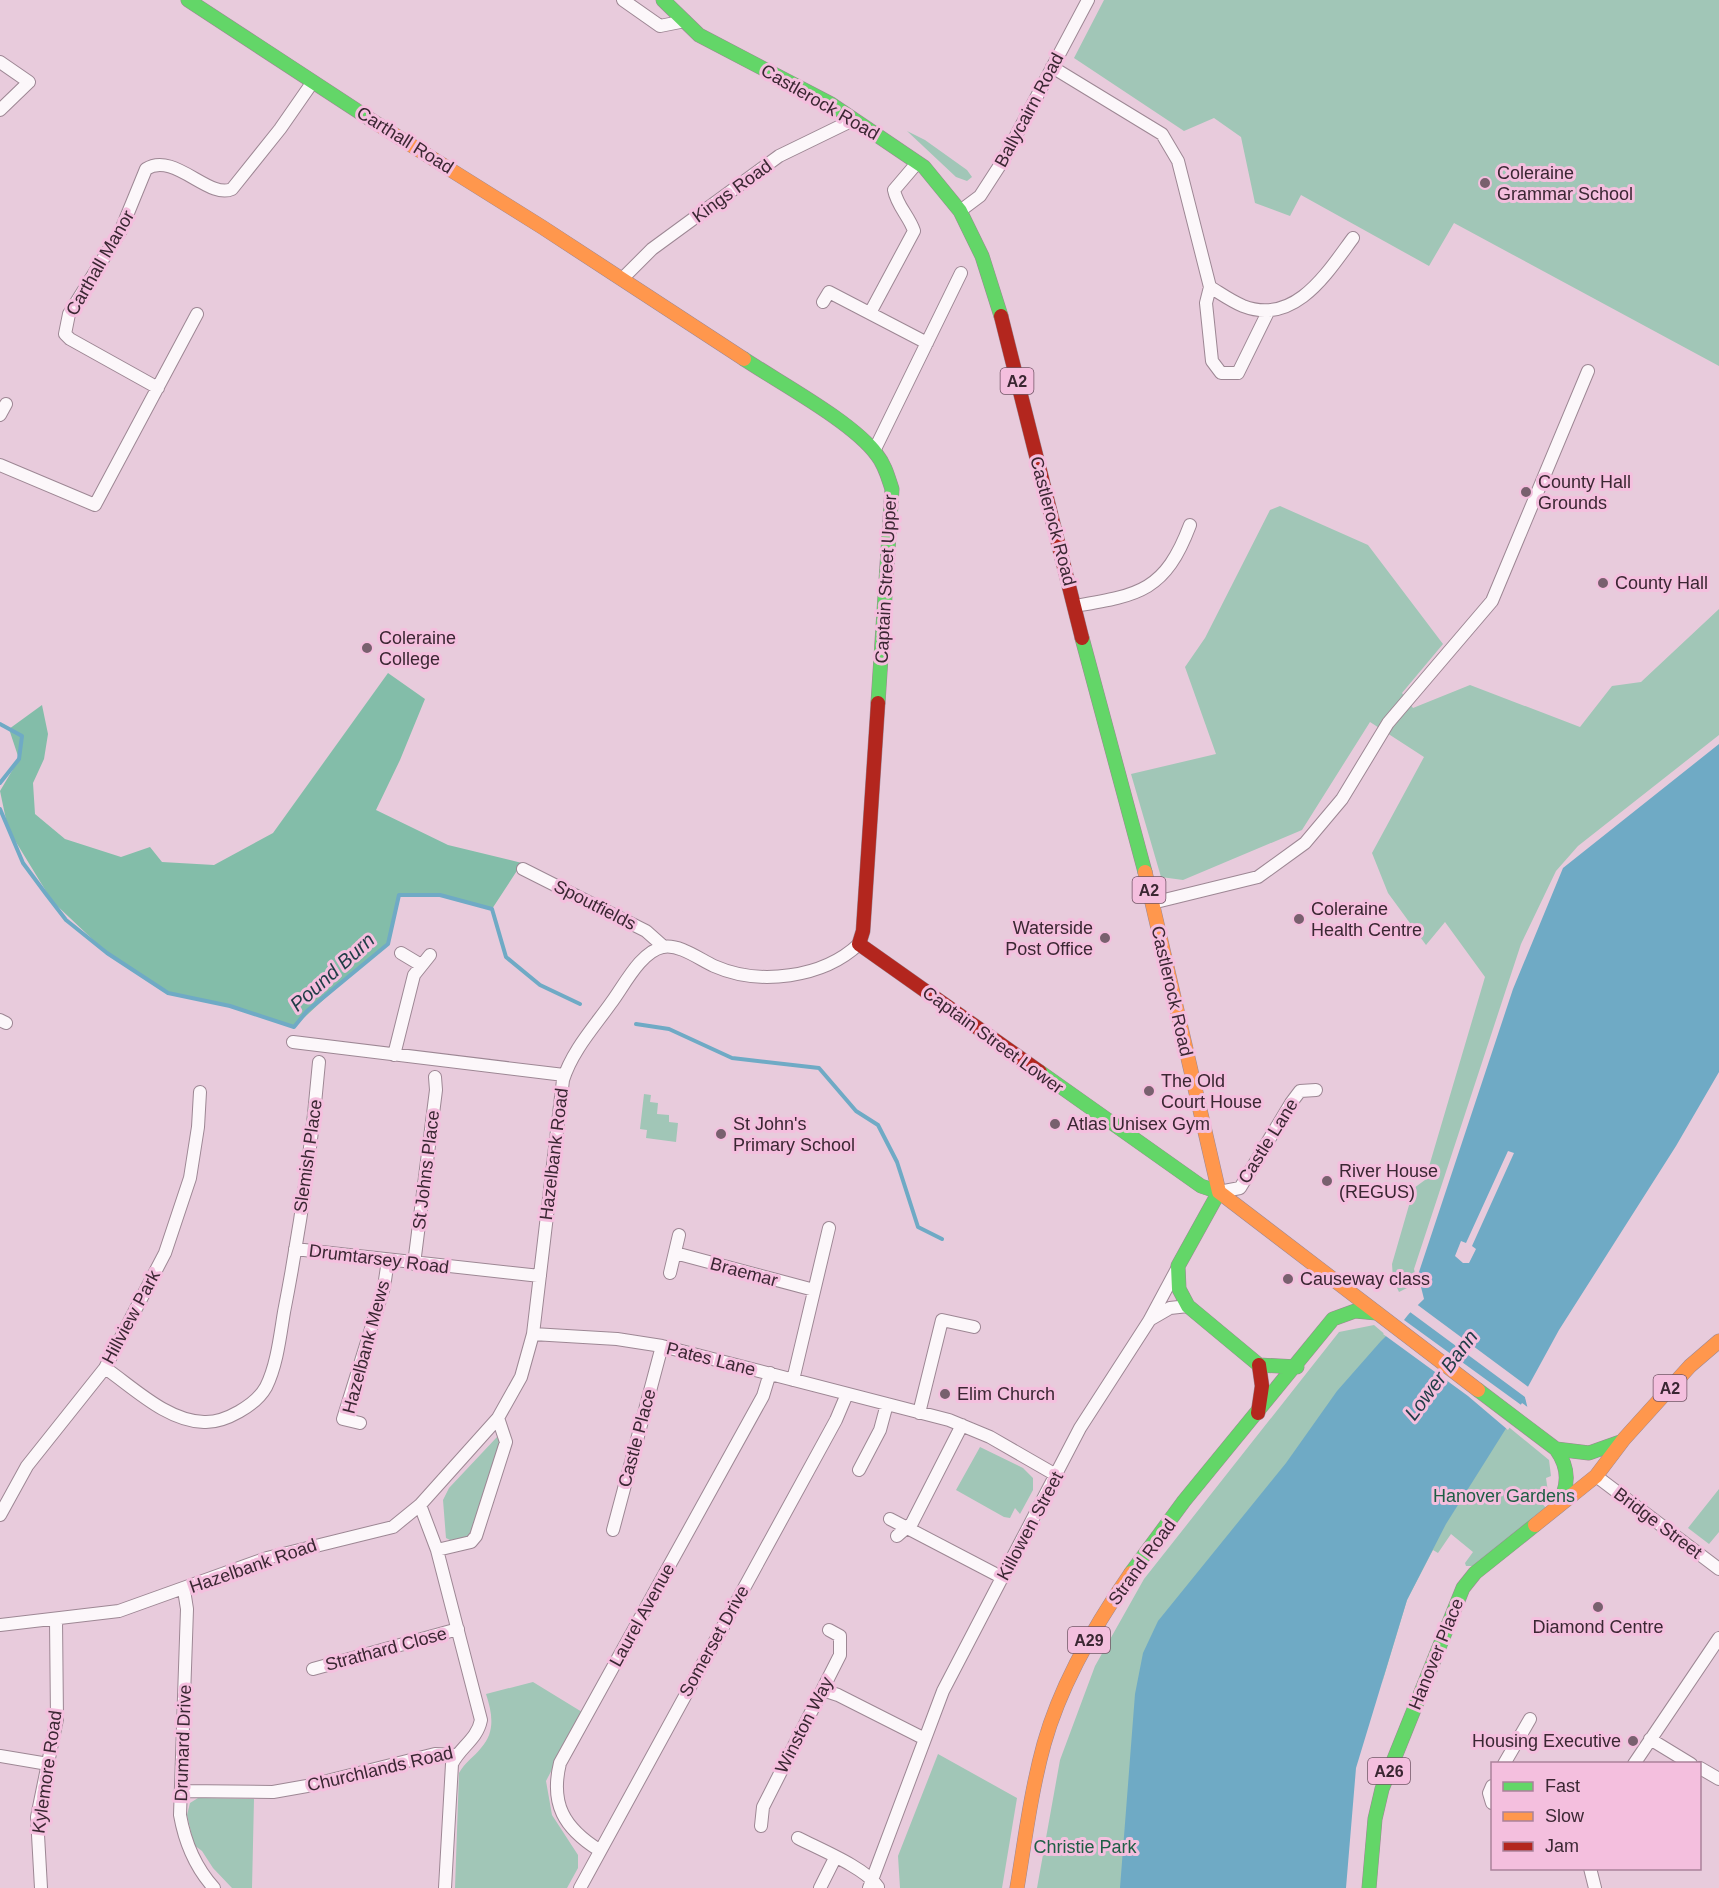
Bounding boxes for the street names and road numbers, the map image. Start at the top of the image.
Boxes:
street label: Ballycairn Road [991,50,1067,170]
street label: Castlerock Road [757,60,883,144]
street label: Carthall Road [353,102,457,178]
street label: Kings Road [688,156,776,226]
street label: Carthall Manor [62,207,138,319]
road number: A2 [1000,368,1034,394]
street label: Castlerock Road [1026,454,1080,588]
street label: Captain Street Upper [872,494,900,664]
street label: Spoutfields [551,876,639,934]
road number: A2 [1132,877,1166,903]
street label: Castlerock Road [1147,924,1197,1058]
street label: Captain Street Lower [919,982,1067,1098]
street label: Hazelbank Road [536,1087,572,1221]
street label: Castle Lane [1234,1095,1302,1187]
street label: Slemish Place [290,1098,326,1214]
street label: St Johns Place [409,1109,443,1231]
street label: Drumtarsey Road [308,1240,450,1278]
street label: Braemar [708,1253,780,1291]
street label: Hillview Park [98,1266,164,1367]
street label: Hazelbank Mews [339,1278,393,1416]
street label: Pates Lane [664,1338,758,1380]
road number: A2 [1654,1375,1686,1401]
street label: Castle Place [614,1387,660,1489]
street label: Killowen Street [993,1468,1067,1584]
street label: Bridge Street [1610,1483,1706,1563]
street label: Strand Road [1104,1515,1180,1609]
street label: Hazelbank Road [187,1535,319,1597]
street label: Laurel Avenue [605,1560,679,1670]
street label: Somerset Drive [675,1582,753,1700]
street label: Hanover Place [1405,1596,1467,1712]
street label: Strathard Close [323,1623,449,1675]
road number: A29 [1068,1627,1110,1653]
street label: Winston Way [771,1674,837,1776]
street label: Drumard Drive [171,1684,195,1802]
street label: Kylemore Road [28,1709,66,1835]
street label: Churchlands Road [305,1742,455,1796]
road number: A26 [1368,1758,1410,1784]

